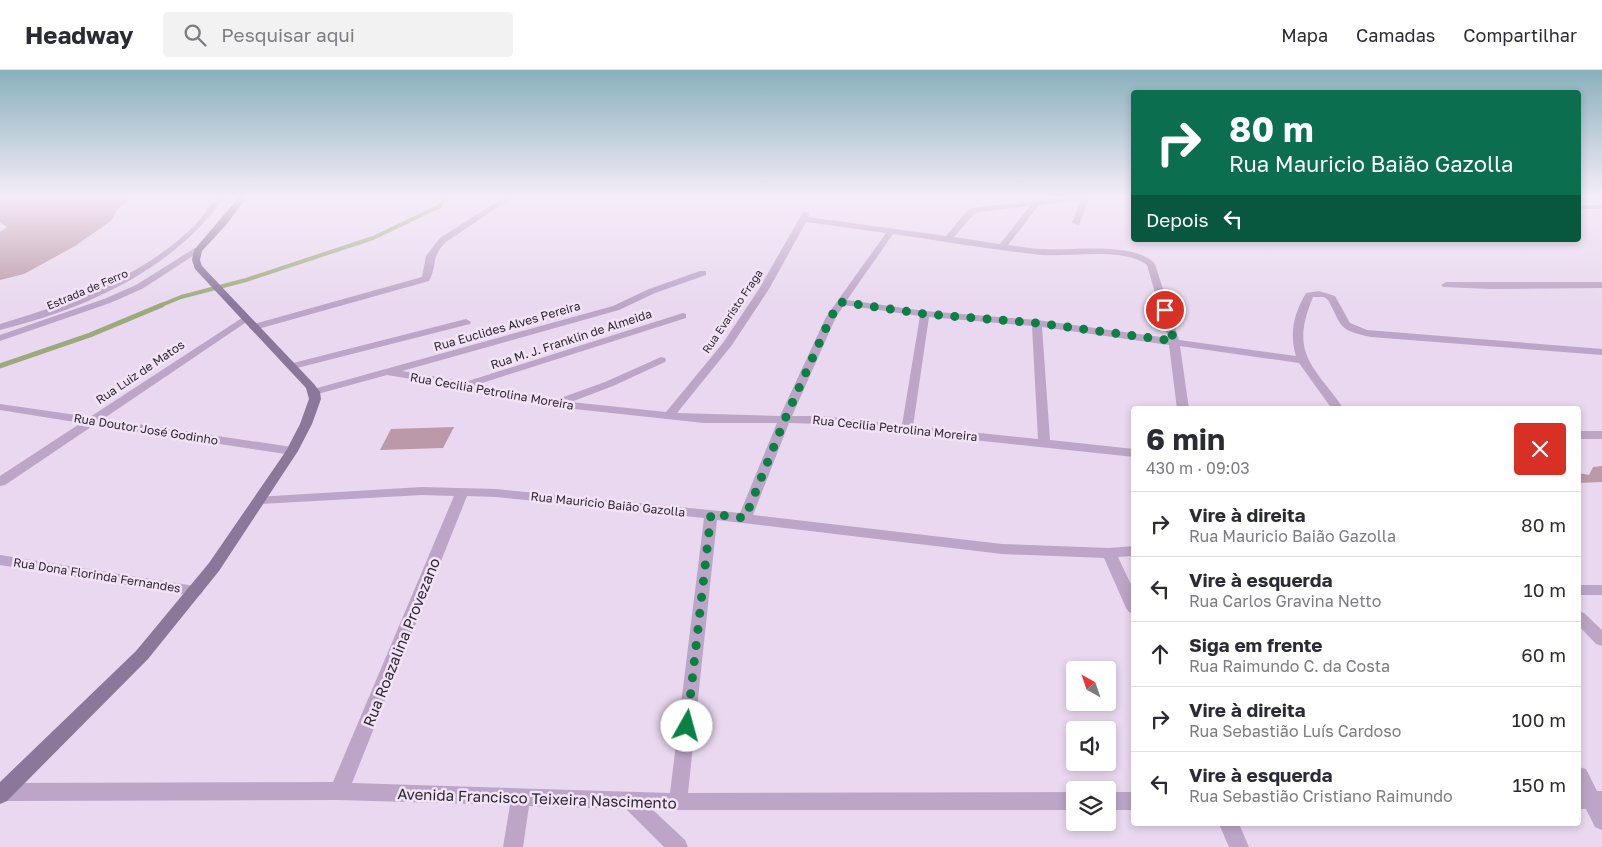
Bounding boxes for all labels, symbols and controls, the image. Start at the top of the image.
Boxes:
search box [163,12,513,57]
text: Headway [25,20,133,49]
icon: search [181,21,209,49]
text: Pesquisar aqui [221,23,355,46]
text: Mapa [1281,24,1328,46]
text: Camadas [1356,24,1435,46]
text: Compartilhar [1463,24,1577,46]
text: 80 m [1229,108,1314,150]
icon: right [1146,110,1211,175]
text: Rua Mauricio Baião Gazolla [1229,150,1514,177]
icon: left [1219,205,1247,233]
text: Depois [1146,208,1209,231]
street label: Estrada de Ferro [44,266,130,312]
street label: Rua Evaristo Fraga [699,267,765,355]
pin [1144,289,1186,331]
icon: arrive [1151,296,1179,324]
street label: Rua Euclides Alves Pereira [432,298,582,354]
street label: Rua M. J. Franklin de Almeida [488,306,654,372]
street label: Rua Luiz de Matos [93,337,187,407]
street label: Rua Cecilia Petrolina Moreira [409,369,575,413]
street label: Rua Doutor José Godinho [73,410,219,448]
street label: Rua Cecilia Petrolina Moreira [812,412,978,444]
text: 6 min [1146,421,1225,457]
button: close [1514,423,1566,475]
text: 430 m · 09:03 [1146,458,1250,478]
street label: Rua Mauricio Baião Gazolla [530,488,686,520]
text: Vire à direita [1189,503,1306,526]
icon: right [1146,510,1174,538]
text: 80 m [1521,513,1566,536]
text: Rua Mauricio Baião Gazolla [1189,526,1396,546]
street label: Rua Dona Florinda Fernandes [12,554,182,596]
street label: Rua Roazalina Provezano [359,555,443,729]
text: Vire à esquerda [1189,568,1332,591]
icon: left [1146,575,1174,603]
text: 10 m [1523,578,1566,601]
text: Rua Carlos Gravina Netto [1189,591,1381,611]
text: Siga em frente [1189,633,1323,656]
icon: ahead [1146,640,1174,668]
text: 60 m [1521,643,1566,666]
text: Rua Raimundo C. da Costa [1189,656,1390,676]
north arrow [1066,661,1116,711]
map controls [1066,661,1116,831]
text: Vire à direita [1189,698,1306,721]
position arrow [660,699,712,751]
icon: right [1146,705,1174,733]
text: 100 m [1512,708,1566,731]
button: sound [1066,721,1116,771]
text: Rua Sebastião Luís Cardoso [1189,721,1401,741]
text: Vire à esquerda [1189,763,1332,786]
icon: left [1146,770,1174,798]
text: 150 m [1512,773,1566,796]
button: layers [1066,781,1116,831]
street label: Avenida Francisco Teixeira Nascimento [397,784,677,812]
text: Rua Sebastião Cristiano Raimundo [1189,786,1453,806]

